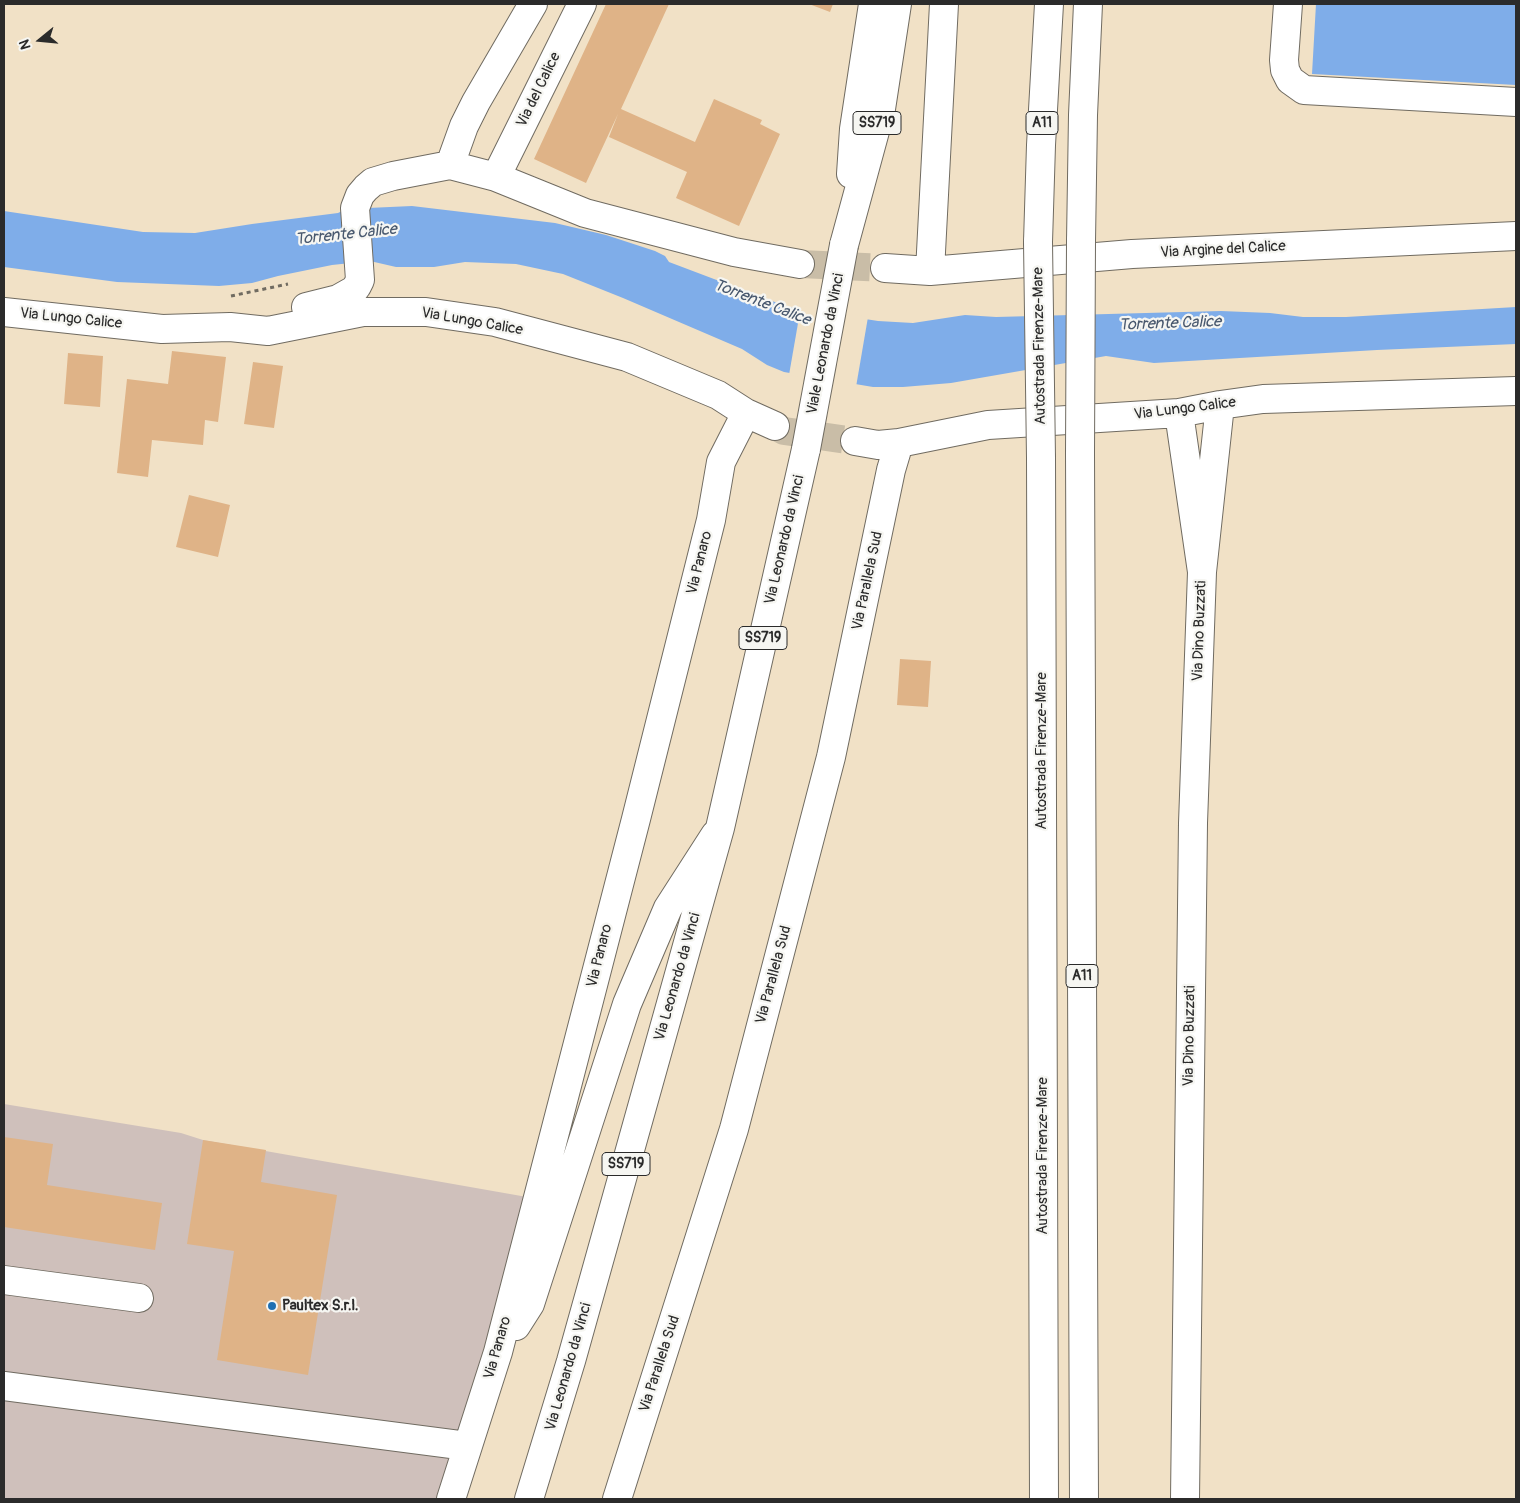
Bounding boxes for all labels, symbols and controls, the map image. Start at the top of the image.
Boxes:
north arrow [15,15,65,65]
text: N [16,38,35,52]
street label: Via del Calice [513,50,565,130]
road number: SS719 [853,112,901,134]
road number: A11 [1026,112,1058,134]
water label: Torrente Calice [294,220,398,250]
street label: Via Argine del Calice [1160,238,1286,262]
street label: Autostrada Firenze-Mare [1030,267,1050,425]
street label: Viale Leonardo da Vinci [803,272,849,416]
water label: Torrente Calice [711,276,813,330]
street label: Via Lungo Calice [420,304,524,340]
street label: Via Lungo Calice [19,305,123,333]
water label: Torrente Calice [1119,313,1221,335]
street label: Via Lungo Calice [1133,394,1237,424]
street label: Via Leonardo da Vinci [761,473,809,607]
street label: Via Panaro [683,529,717,597]
street label: Via Parallela Sud [849,530,887,632]
street label: Via Dino Buzzati [1189,580,1211,682]
road number: SS719 [739,626,787,650]
street label: Autostrada Firenze-Mare [1033,672,1051,830]
street label: Via Leonardo da Vinci [651,911,705,1043]
street label: Via Panaro [583,922,617,990]
street label: Via Parallela Sud [752,924,796,1026]
road number: A11 [1066,964,1098,988]
street label: Via Dino Buzzati [1180,985,1200,1087]
street label: Autostrada Firenze-Mare [1034,1077,1052,1235]
road number: SS719 [602,1152,650,1176]
place label: Paultex S.r.l. [282,1297,358,1315]
marker: Paultex S.r.l. [266,1300,278,1312]
street label: Via Leonardo da Vinci [542,1301,596,1433]
street label: Via Parallela Sud [636,1313,684,1415]
street label: Via Panaro [480,1314,516,1382]

